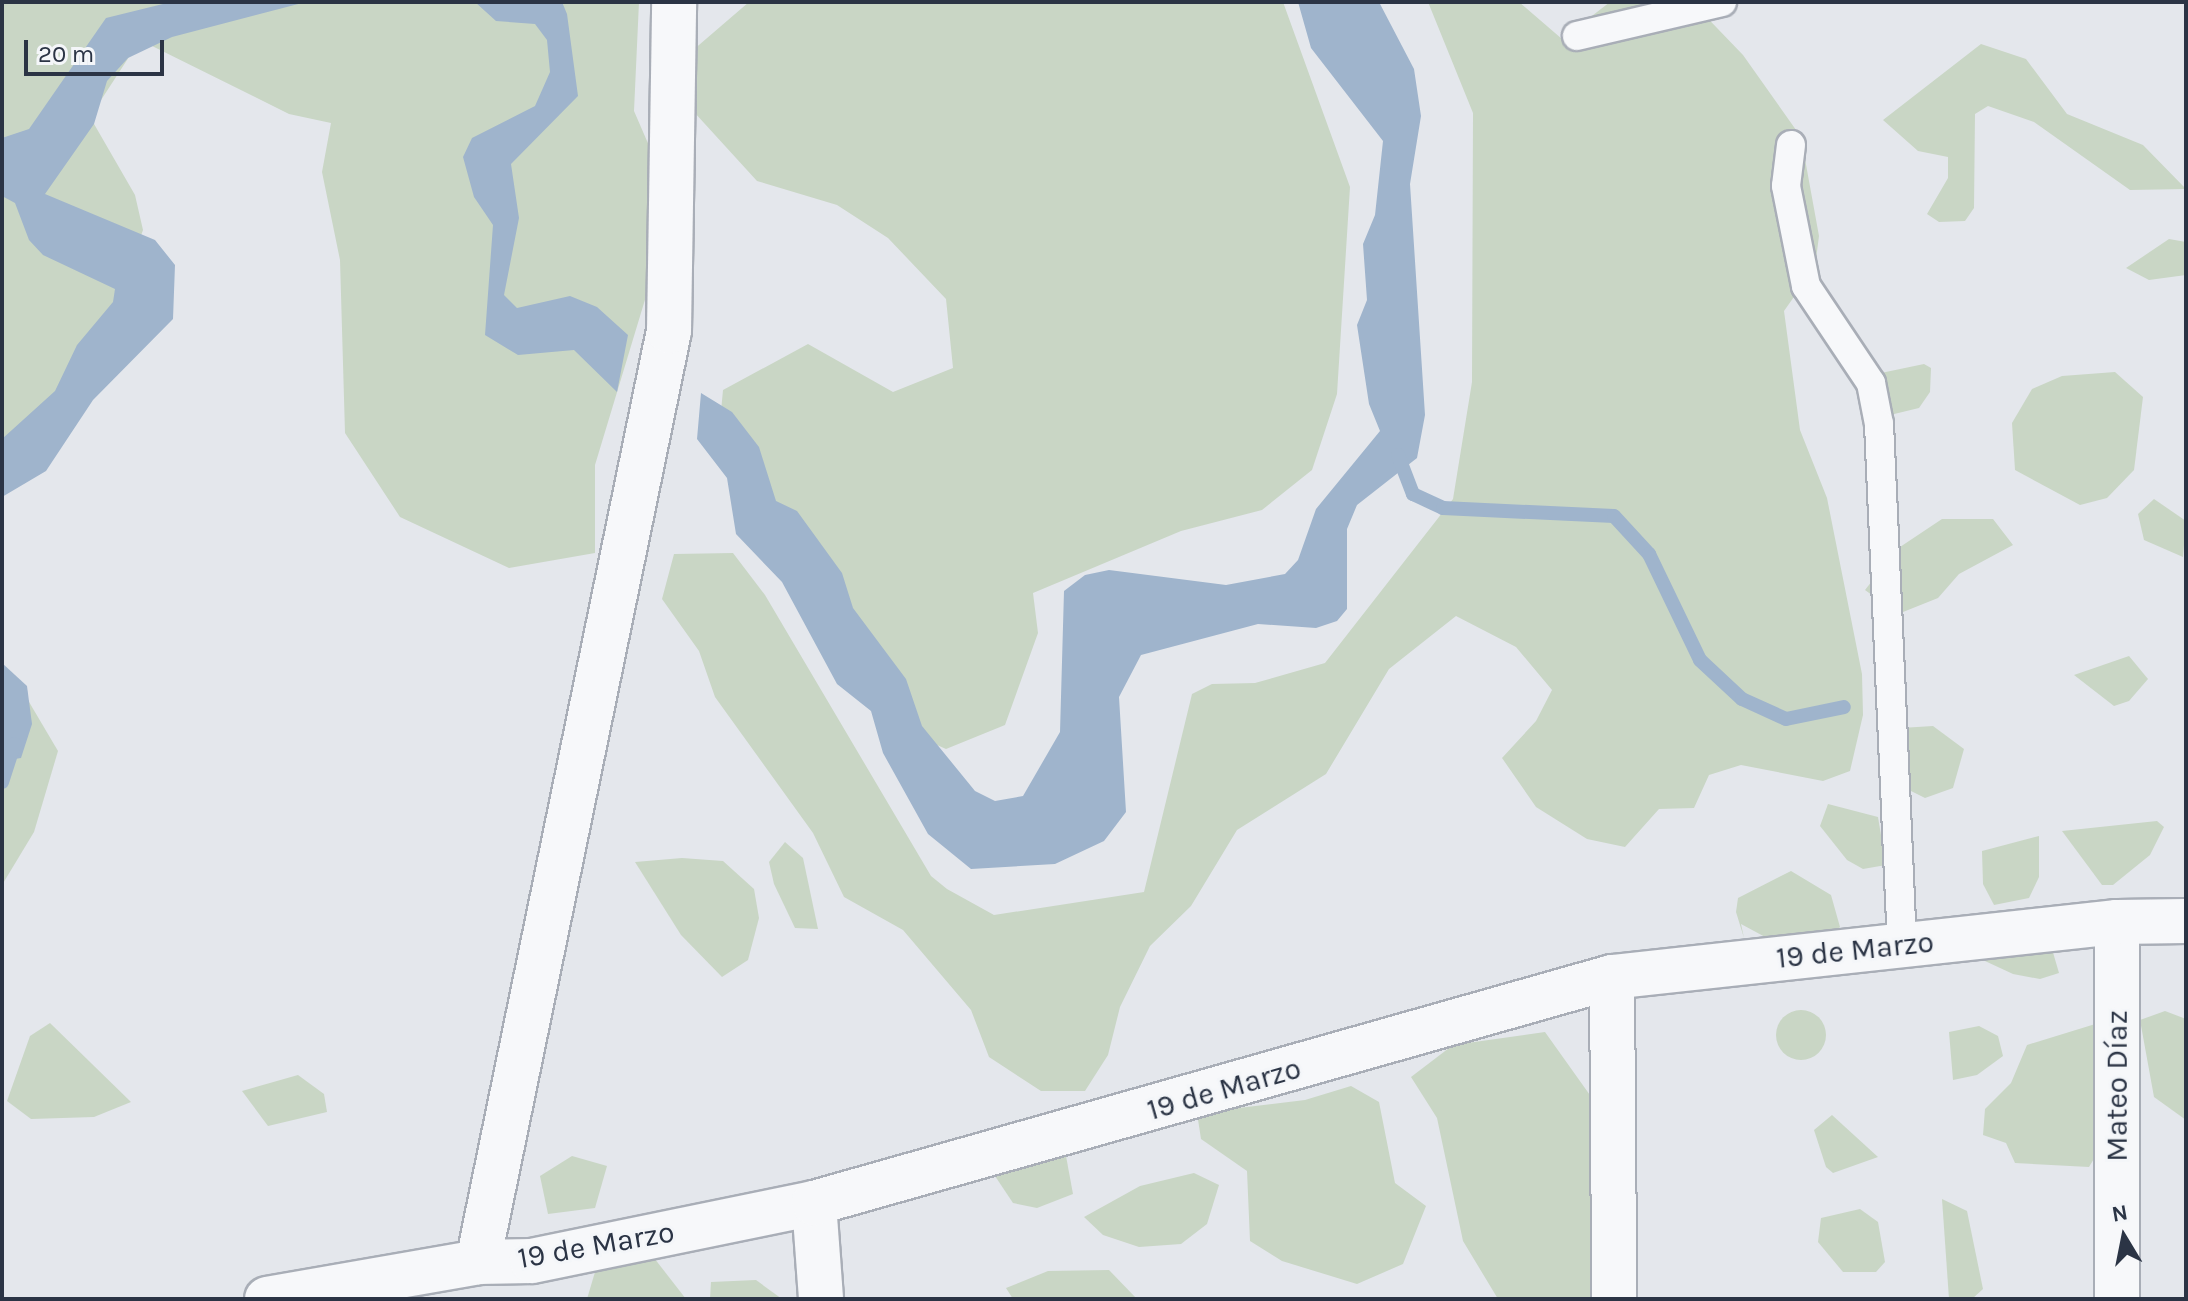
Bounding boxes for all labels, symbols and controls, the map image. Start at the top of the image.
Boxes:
scale bar [28,24,168,74]
text: 20 m [38,40,94,68]
street label: 19 de Marzo [1774,924,1936,976]
street label: Mateo Díaz [2099,1010,2135,1162]
street label: 19 de Marzo [1143,1050,1305,1128]
north arrow [2084,1197,2164,1277]
text: N [2110,1199,2130,1228]
street label: 19 de Marzo [515,1214,677,1276]

